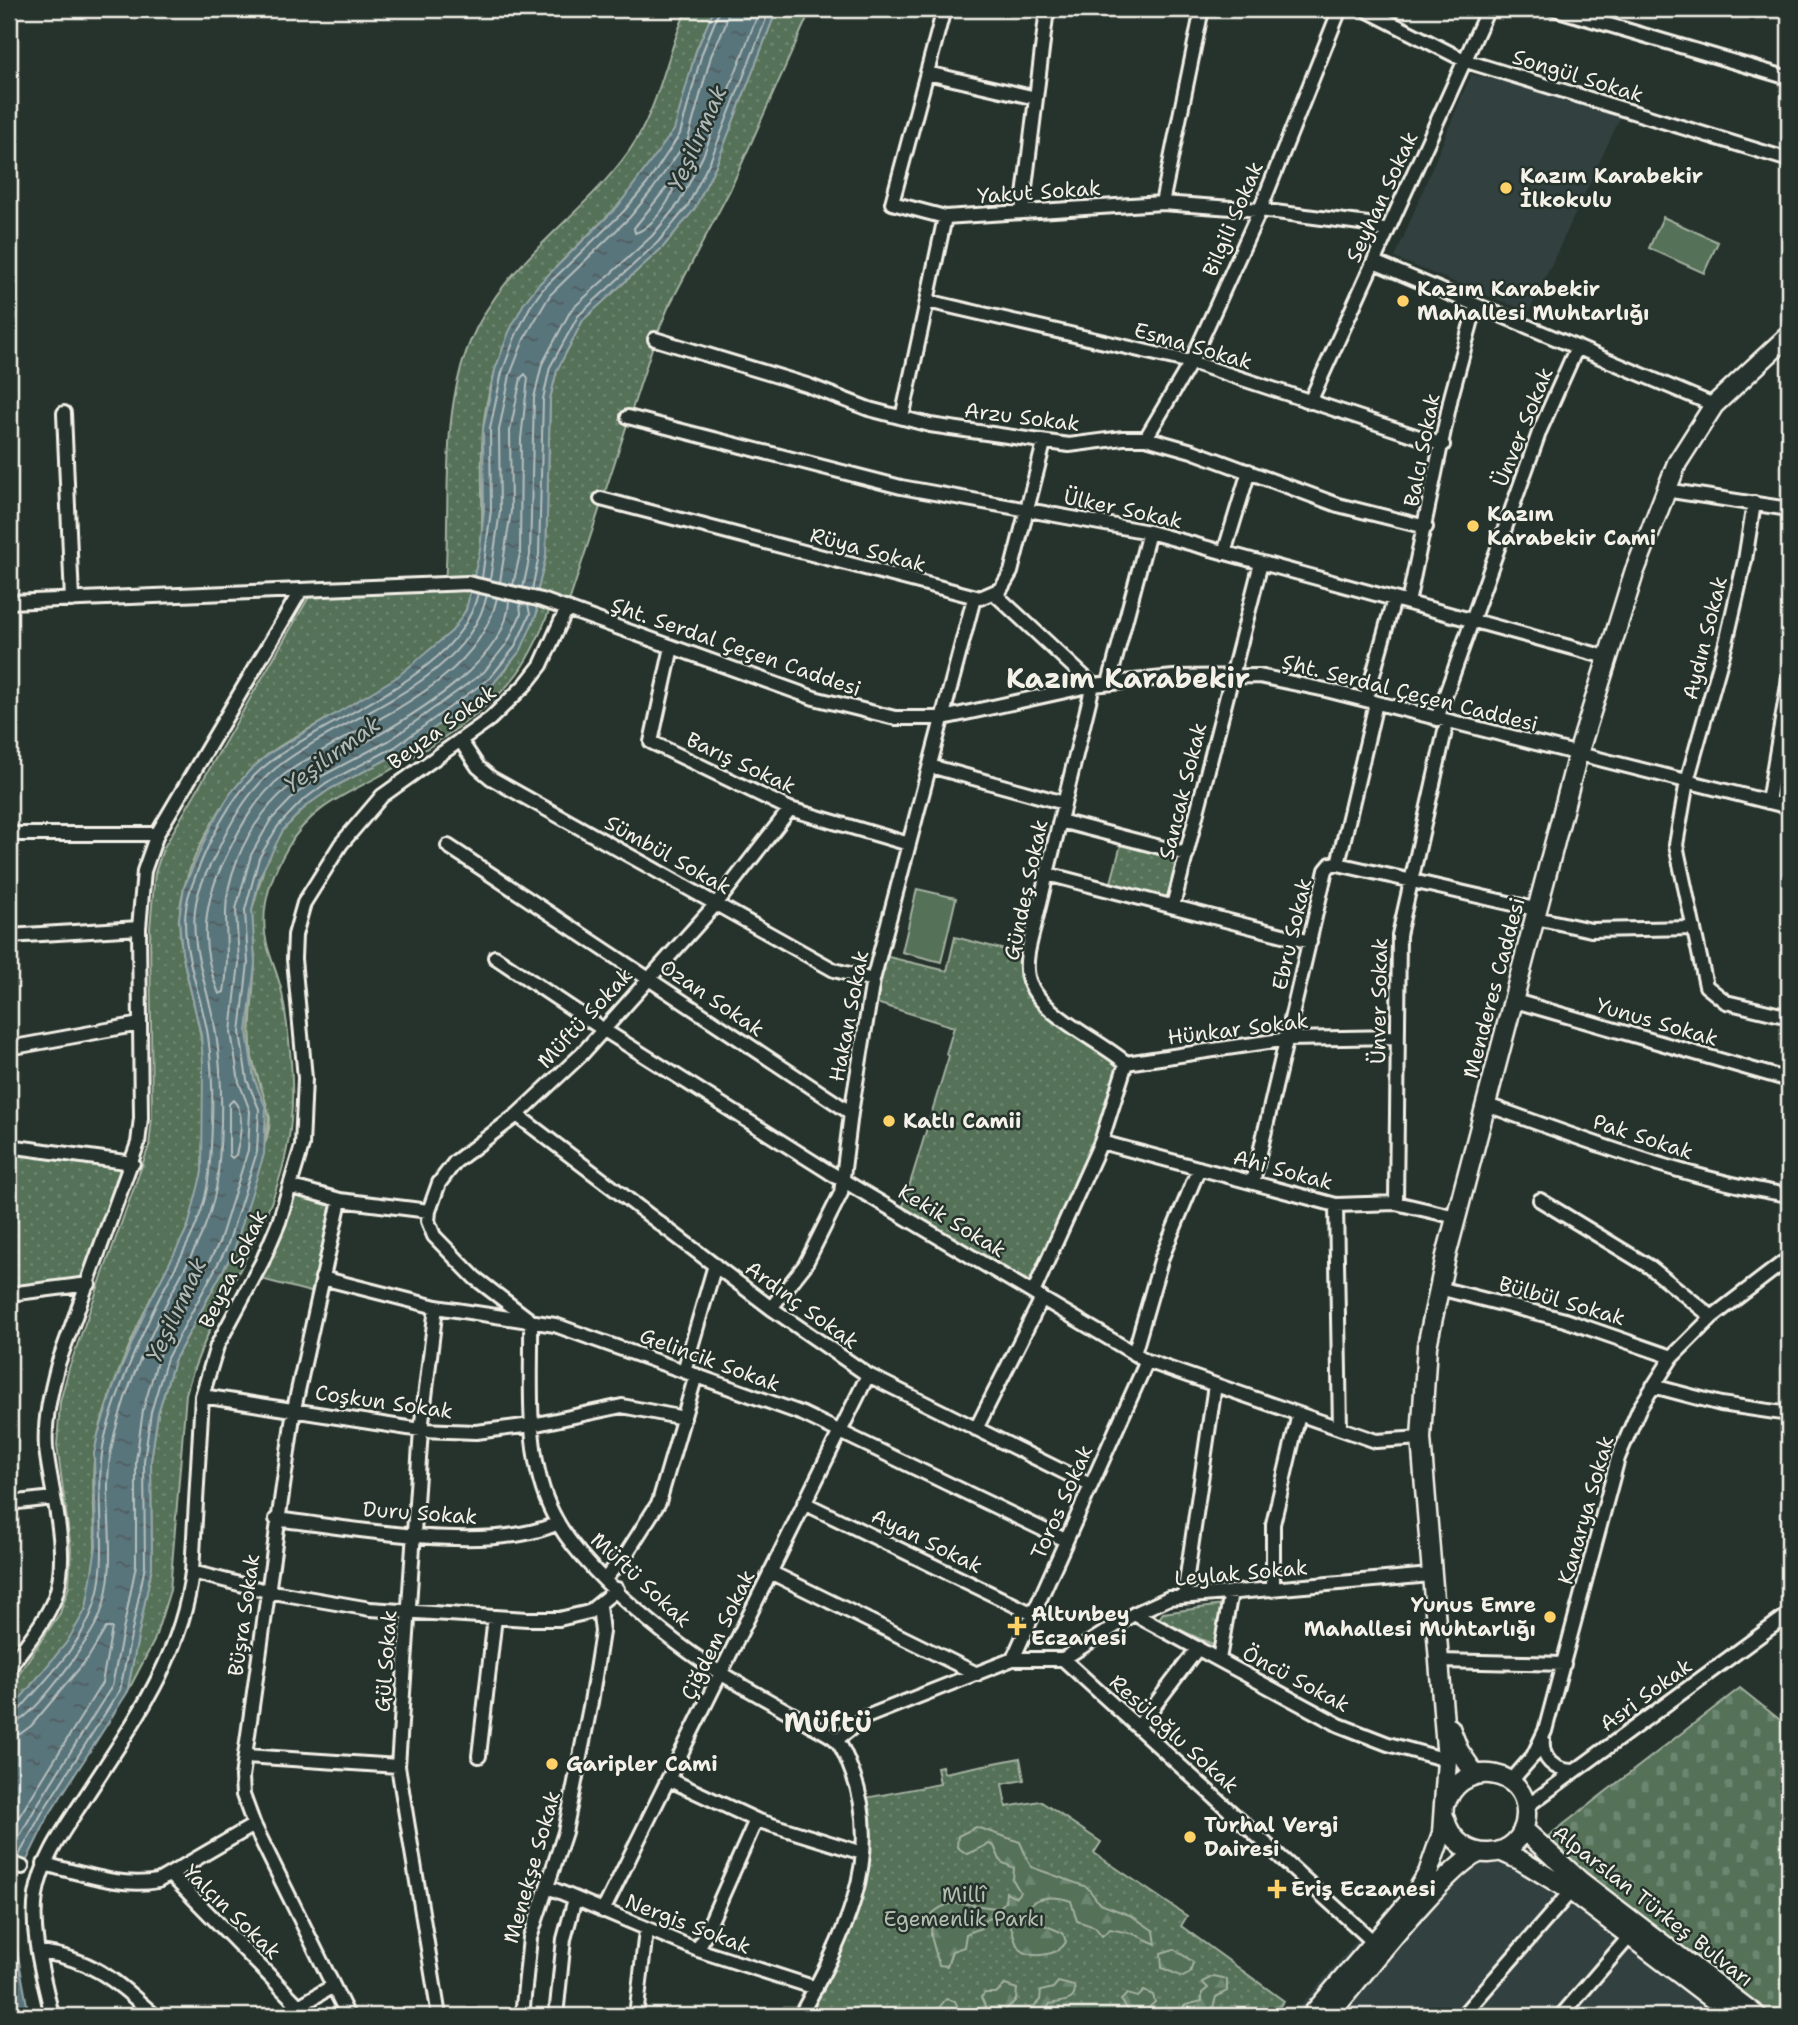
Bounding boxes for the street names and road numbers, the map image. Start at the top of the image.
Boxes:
street label: Songül Sokak [1509,43,1647,109]
street label: Seyhan Sokak [1339,127,1425,267]
street label: Bilgili Sokak [1196,157,1270,281]
street label: Yakut Sokak [976,174,1102,210]
street label: Esma Sokak [1131,316,1255,376]
street label: Ünver Sokak [1486,363,1560,491]
street label: Balcı Sokak [1397,391,1447,509]
street label: Arzu Sokak [963,396,1081,438]
street label: Ülker Sokak [1061,483,1185,535]
street label: Rüya Sokak [807,521,929,579]
street label: Aydın Sokak [1676,573,1734,703]
street label: Şht. Serdal Çeçen Caddesi [607,591,865,703]
street label: Şht. Serdal Çeçen Caddesi [1279,648,1541,738]
street label: Beyza Sokak [382,678,502,776]
street label: Sancak Sokak [1152,720,1214,862]
street label: Barış Sokak [682,725,800,801]
street label: Sümbül Sokak [600,809,736,901]
street label: Gündeş Sokak [997,817,1055,963]
street label: Ebru Sokak [1266,875,1318,993]
street label: Menderes Caddesi [1456,894,1532,1082]
street label: Ünver Sokak [1364,938,1394,1064]
street label: Hakan Sokak [823,948,875,1084]
street label: Ozan Sokak [654,953,770,1043]
street label: Müftü Sokak [531,962,639,1074]
street label: Yunus Sokak [1593,991,1721,1053]
street label: Hünkar Sokak [1166,1006,1310,1052]
street label: Pak Sokak [1589,1108,1697,1166]
street label: Ahi Sokak [1230,1143,1336,1197]
street label: Kekik Sokak [893,1178,1011,1264]
street label: Beyza Sokak [192,1205,274,1333]
street label: Ardınç Sokak [740,1254,864,1356]
street label: Bülbül Sokak [1496,1270,1628,1332]
street label: Gelincik Sokak [636,1322,784,1398]
street label: Coşkun Sokak [313,1378,455,1426]
street label: Kanarya Sokak [1551,1432,1621,1588]
street label: Toros Sokak [1024,1440,1100,1564]
street label: Duru Sokak [362,1495,478,1531]
street label: Ayan Sokak [867,1502,987,1580]
street label: Müftü Sokak [585,1526,697,1634]
street label: Büşra Sokak [222,1552,266,1678]
street label: Leylak Sokak [1173,1553,1309,1593]
street label: Çiğdem Sokak [674,1565,762,1705]
street label: Gül Sokak [368,1609,404,1713]
street label: Öncü Sokak [1238,1639,1354,1719]
street label: Asri Sokak [1594,1652,1698,1738]
street label: Resüloğlu Sokak [1103,1668,1245,1800]
street label: Menekşe Sokak [497,1787,567,1947]
street label: Alparslan Türkeş Bulvarı [1547,1819,1759,1993]
street label: Yalçın Sokak [177,1858,287,1966]
street label: Nergis Sokak [621,1887,755,1961]

